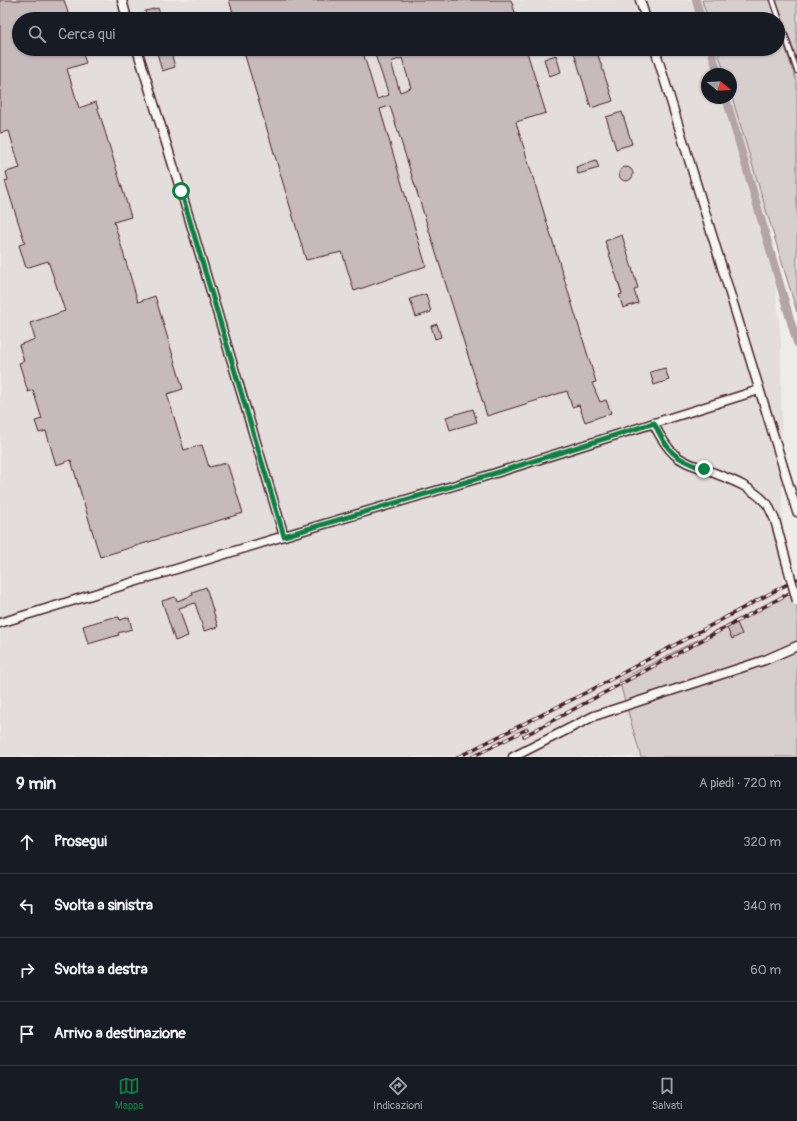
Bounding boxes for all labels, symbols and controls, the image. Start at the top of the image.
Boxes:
search box [12,12,785,56]
icon: search [26,23,48,45]
text: Cerca qui [58,25,115,44]
north arrow [701,68,737,104]
route start [172,182,190,200]
route end [695,460,713,478]
text: 9 min [16,773,56,794]
text: A piedi · 720 m [699,775,781,791]
icon: ahead [16,831,38,853]
text: Prosegui [54,832,107,851]
text: 320 m [743,834,781,850]
icon: left [16,895,38,917]
text: Svolta a sinistra [54,896,153,915]
text: 340 m [743,898,781,914]
icon: right [16,959,38,981]
text: Svolta a destra [54,960,148,979]
text: 60 m [750,962,781,978]
icon: arrive [16,1023,38,1045]
text: Arrivo a destinazione [54,1024,186,1043]
tab: Mappa [115,1075,143,1112]
tab: Indicazioni [373,1075,422,1112]
tab: Salvati [652,1075,682,1112]

